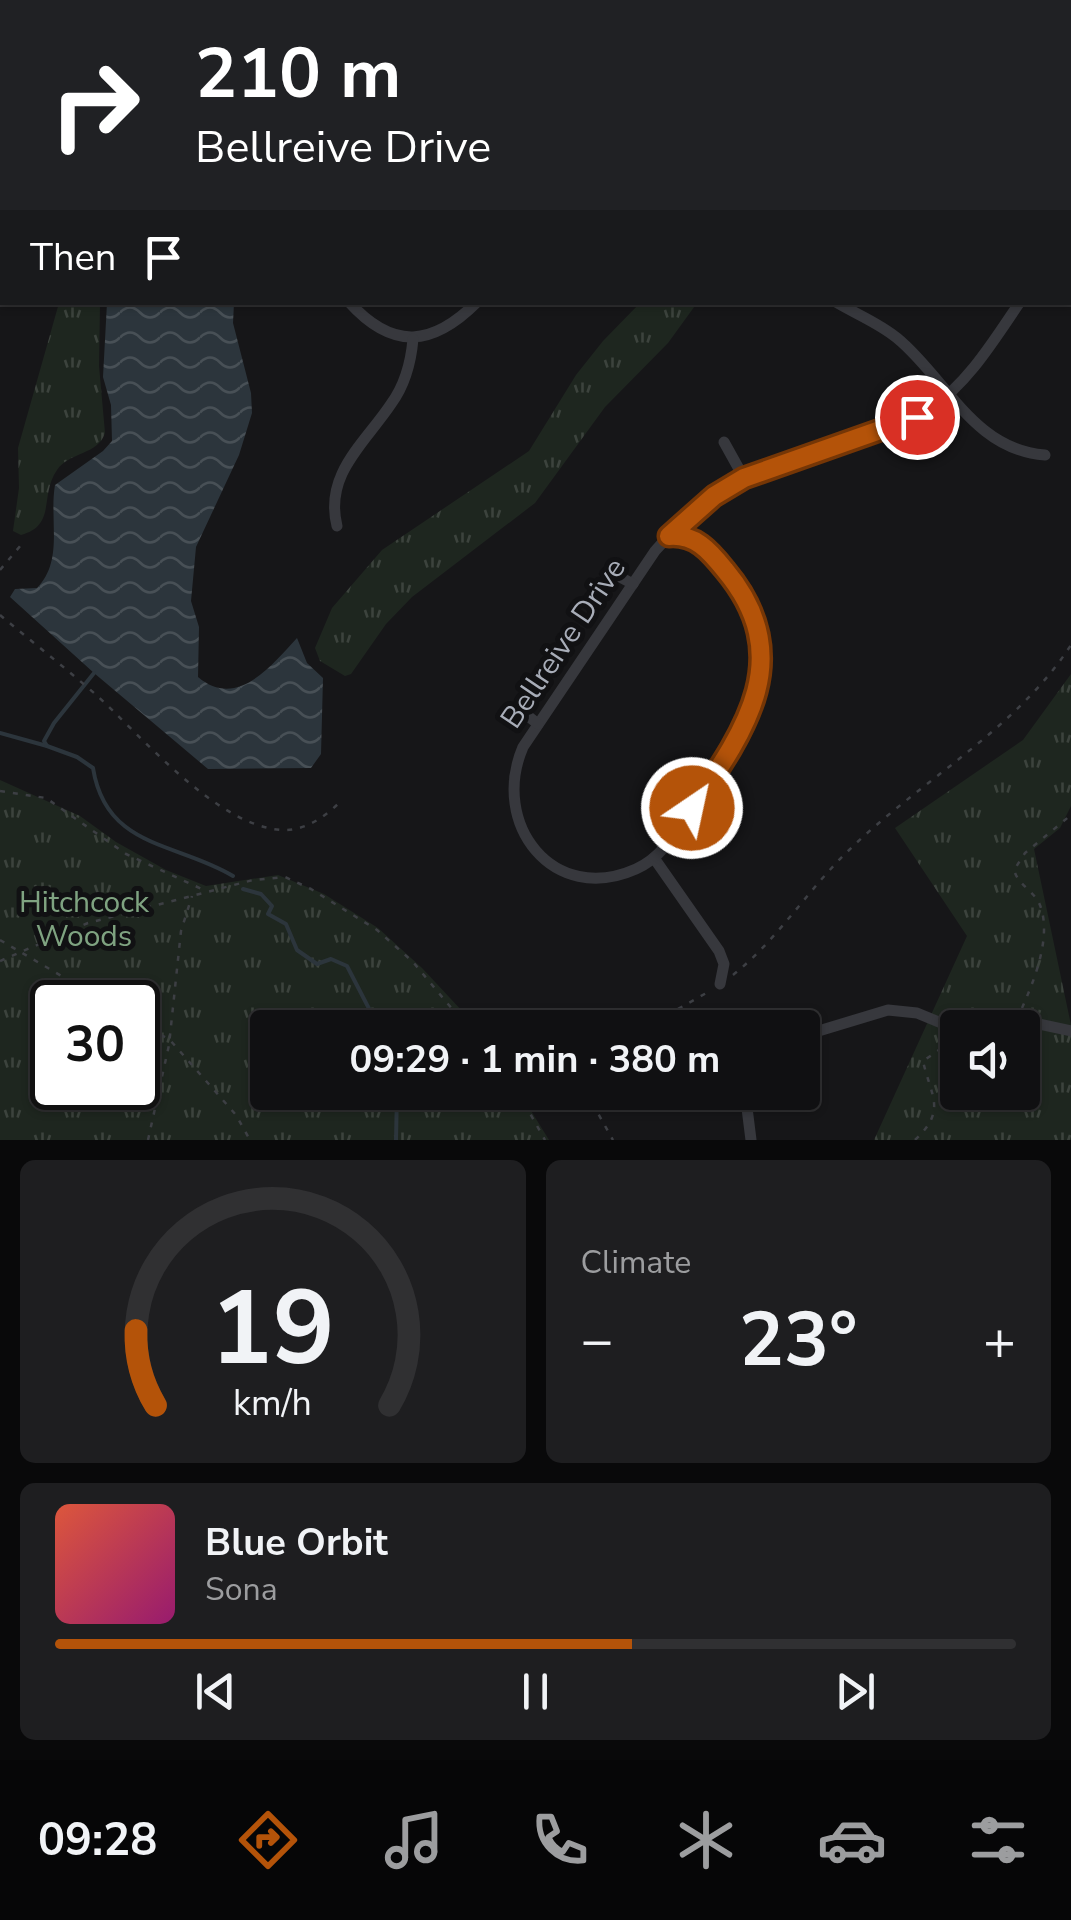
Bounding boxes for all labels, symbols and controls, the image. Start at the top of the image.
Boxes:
text: 210 m [195,26,401,122]
icon: right [30,40,160,170]
text: Bellreive Drive [195,117,491,178]
icon: arrive [136,230,191,285]
text: Then [30,232,116,283]
pin [875,375,960,460]
icon: arrive [890,390,945,445]
street label: Bellreive Drive [491,550,636,737]
position arrow [640,756,744,860]
park label: Hitchcock Woods [19,882,150,957]
speed limit sign: 30 [30,980,160,1110]
map controls [940,1010,1040,1110]
button: sound [940,1010,1040,1110]
text: 09:29 · 1 min · 380 m [350,1034,720,1085]
text: Climate [581,1241,691,1284]
text: 19 [210,1258,335,1400]
text: 23° [739,1289,857,1391]
text: − [581,1303,614,1378]
text: + [983,1303,1016,1378]
text: km/h [233,1379,312,1428]
text: Blue Orbit [205,1517,388,1568]
text: Sona [205,1568,278,1611]
icon: previous [188,1664,243,1719]
icon: pause [508,1664,563,1719]
icon: next [828,1664,883,1719]
icon: directions [233,1805,303,1875]
icon: music [379,1805,449,1875]
icon: phone [525,1805,595,1875]
icon: climate [671,1805,741,1875]
icon: car [817,1805,887,1875]
icon: filters [963,1805,1033,1875]
text: 09:28 [38,1810,157,1871]

